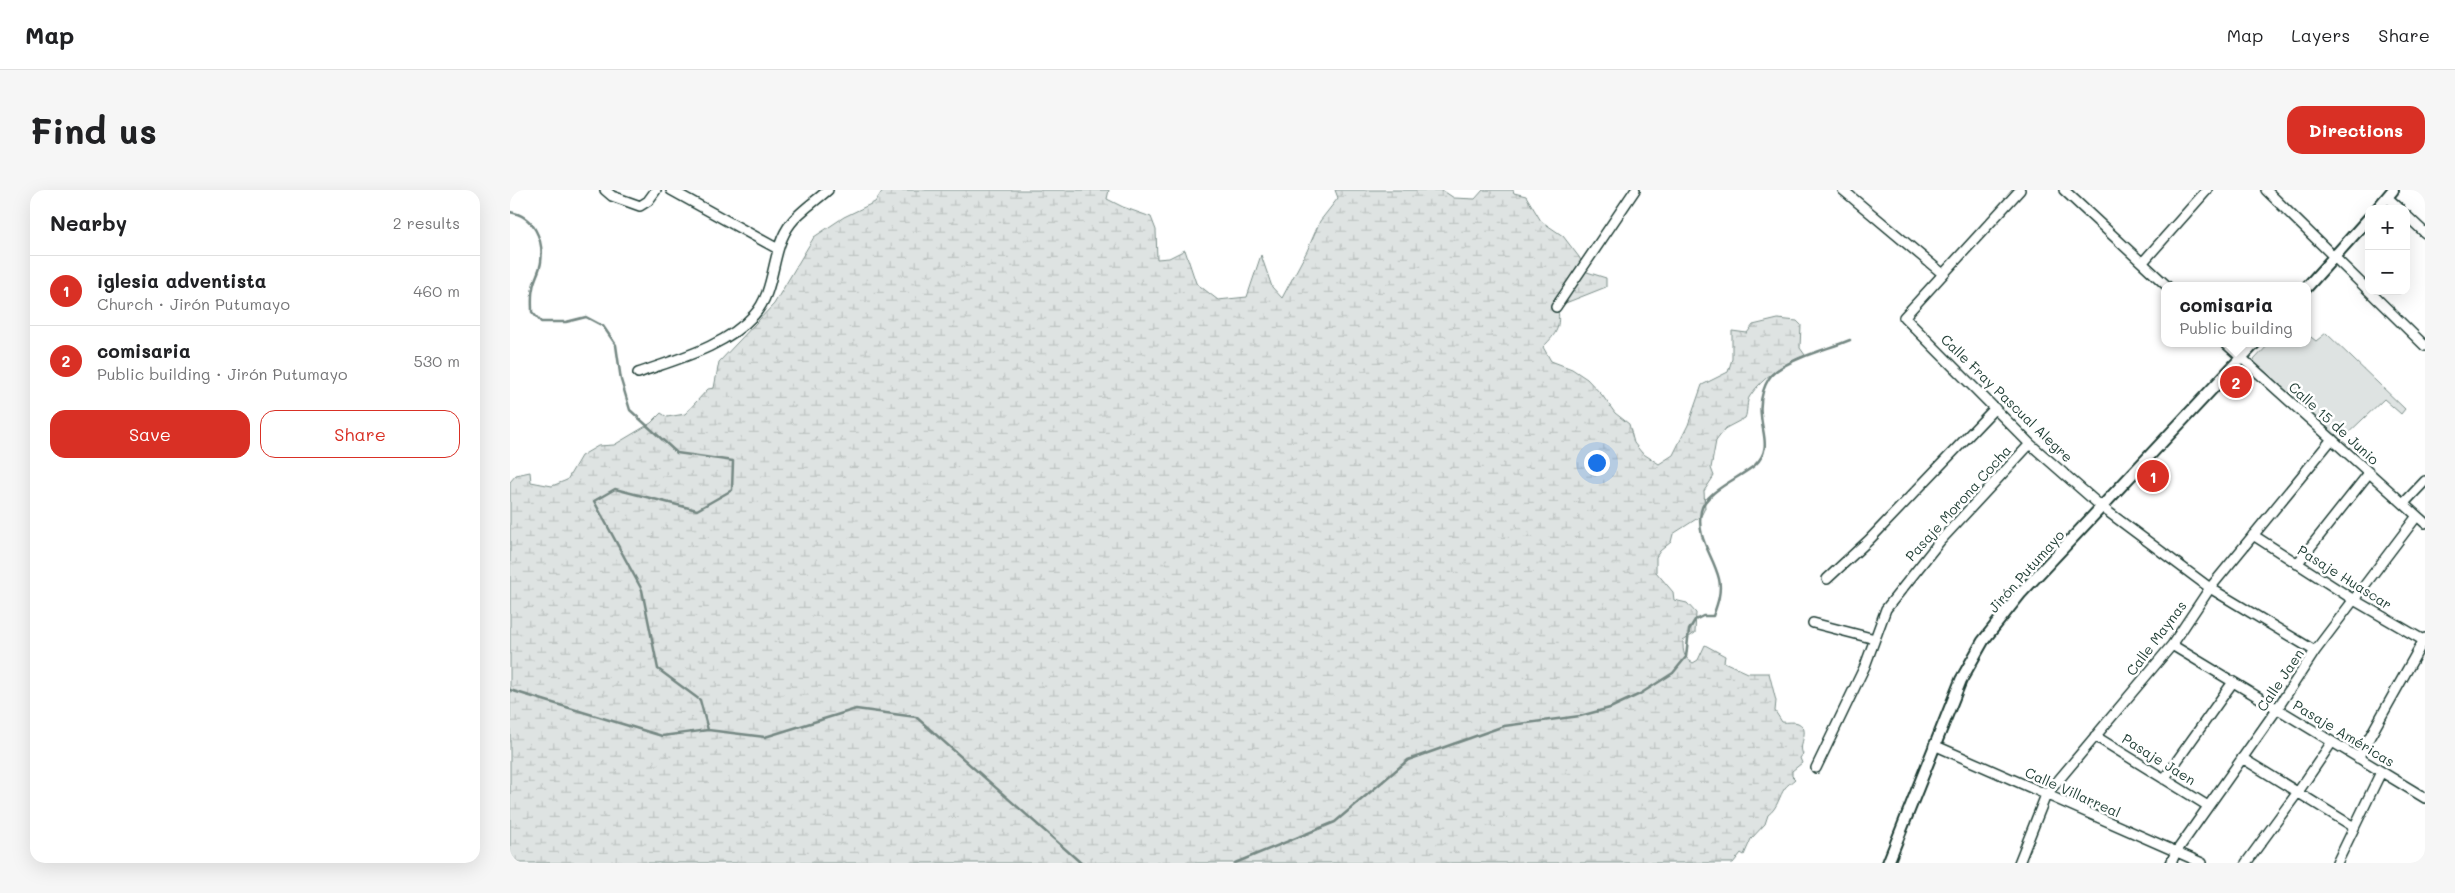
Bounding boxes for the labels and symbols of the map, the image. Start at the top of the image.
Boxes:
street label: Calle Fray Pascual Alegre [1937,330,2077,466]
pin: 2 [2220,363,2252,401]
street label: Calle 15 de Junio [2285,377,2383,469]
street label: Pasaje Morona Cocha [1901,441,2015,565]
your location [1584,450,1610,476]
pin: 1 [2137,457,2169,495]
street label: Jirón Putumayo [1984,526,2068,616]
street label: Pasaje Huascar [2294,540,2396,614]
street label: Calle Maynas [2122,597,2190,679]
street label: Calle Jaen [2252,645,2308,715]
street label: Pasaje Américas [2290,695,2398,771]
street label: Pasaje Jaen [2119,729,2199,789]
street label: Calle Villarreal [2022,762,2124,822]

